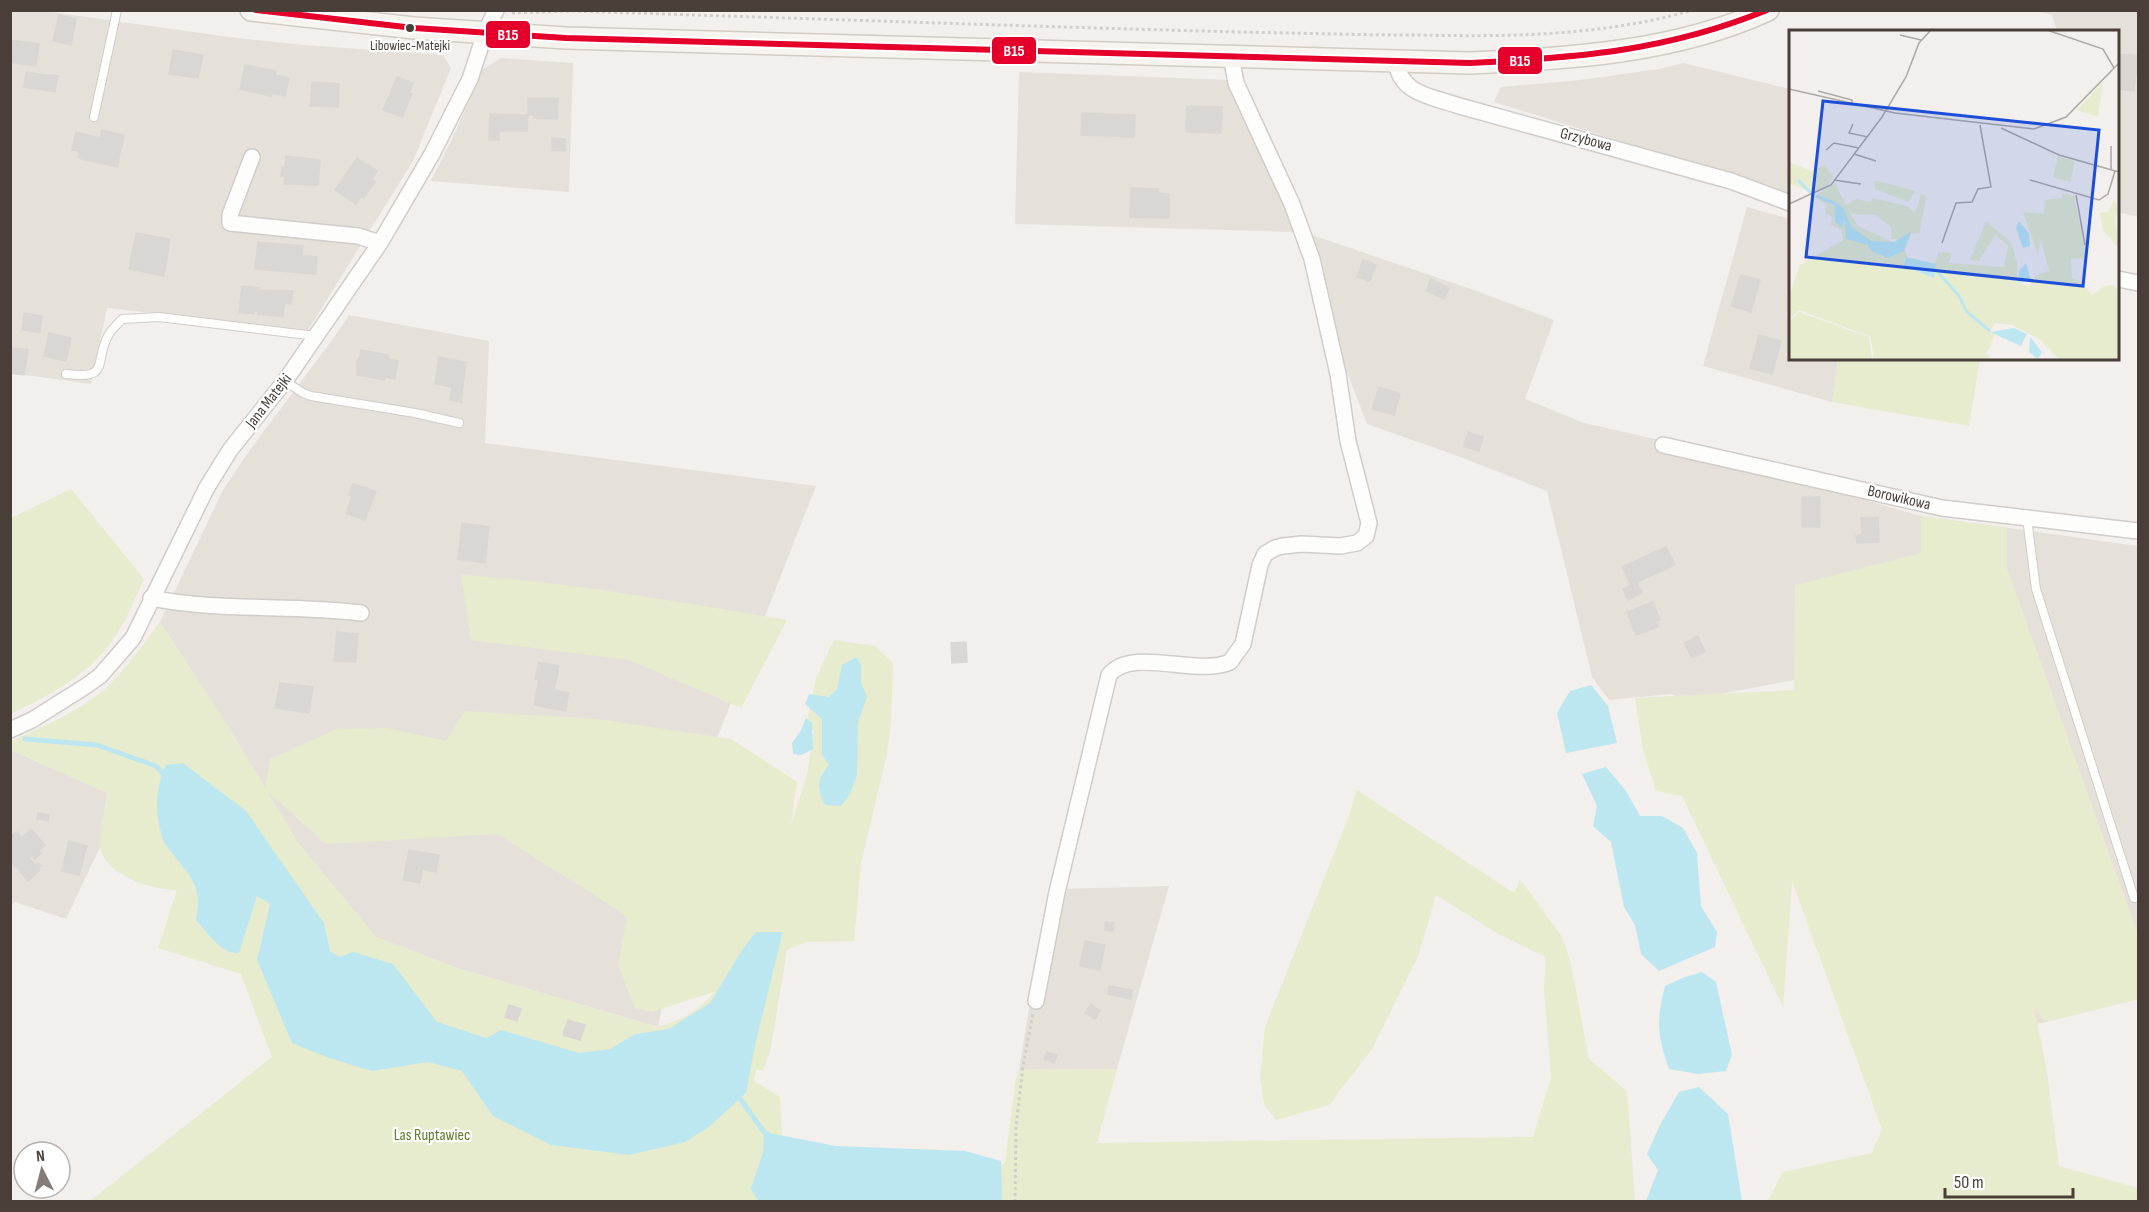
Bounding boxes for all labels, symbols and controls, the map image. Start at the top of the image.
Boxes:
line badge: B15 [485,20,531,49]
marker: Libowiec-Matejki [404,22,416,34]
text: B15 [498,26,518,45]
inset map [1789,30,2119,360]
line badge: B15 [991,36,1037,65]
place label: Libowiec-Matejki [370,37,450,54]
text: B15 [1004,42,1024,61]
line badge: B15 [1497,46,1543,75]
text: B15 [1510,52,1530,71]
street label: Grzybowa [1558,124,1614,156]
street label: Jana Matejki [241,370,296,433]
street label: Borowikowa [1866,482,1932,514]
park label: Las Ruptawiec [394,1126,470,1145]
north arrow [12,1140,72,1200]
text: N [35,1147,46,1166]
scale bar [1945,1161,2072,1199]
text: 50 m [1954,1172,1984,1193]

